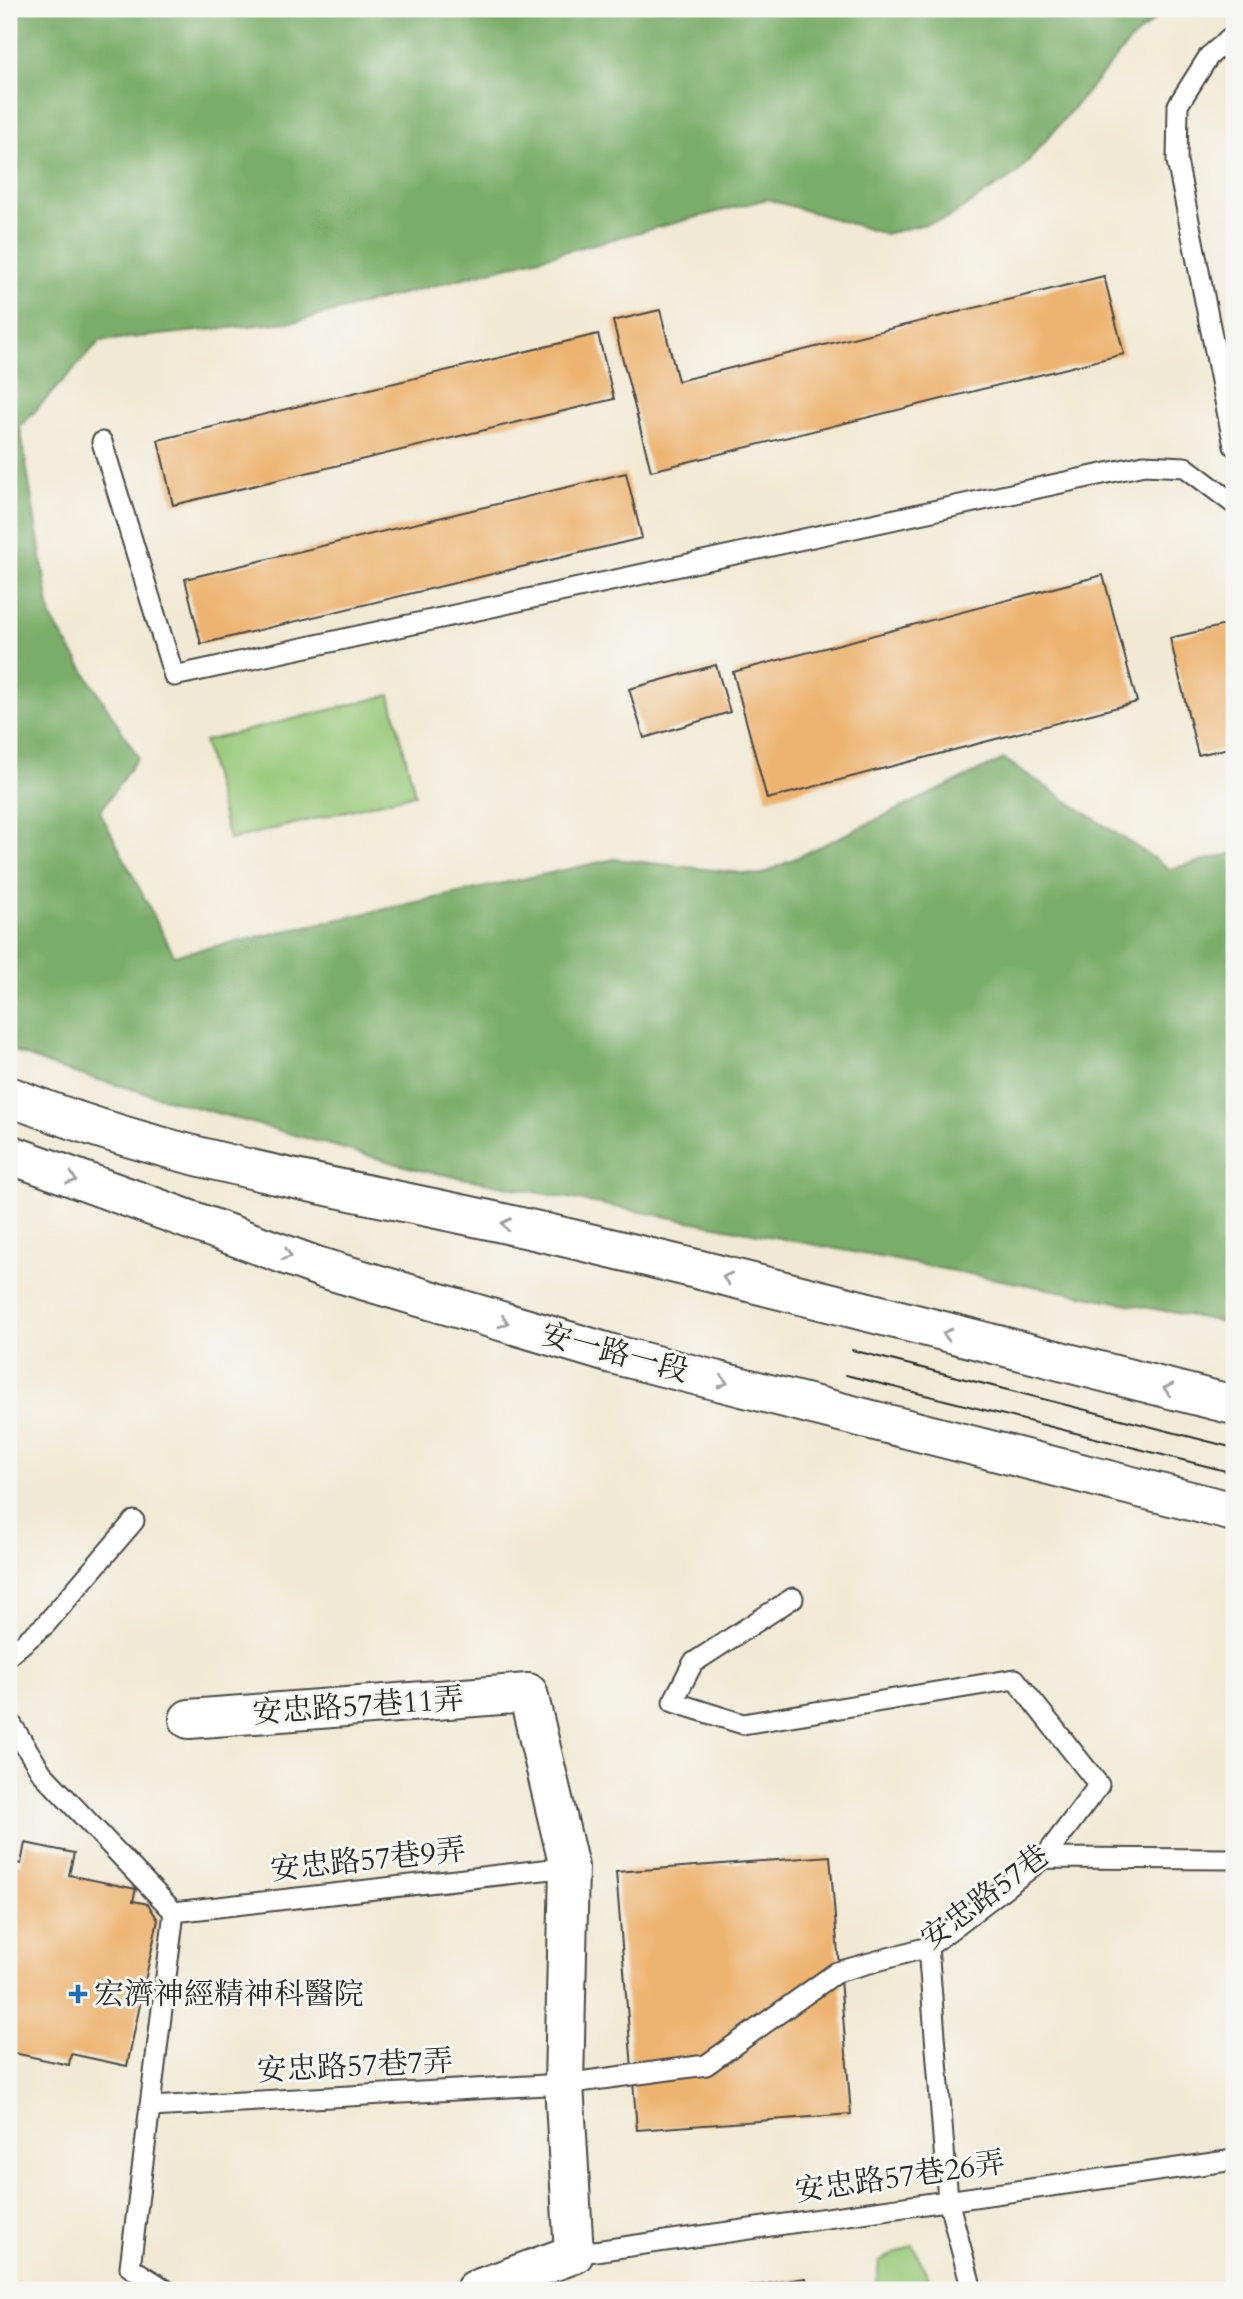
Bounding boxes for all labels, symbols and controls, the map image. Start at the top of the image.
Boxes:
one-way arrow [66,1171,78,1185]
one-way arrow [500,1218,512,1233]
one-way arrow [280,1247,292,1261]
one-way arrow [721,1272,733,1286]
one-way arrow [498,1313,510,1328]
street label: 安一路一段 [537,1314,693,1392]
one-way arrow [941,1328,953,1342]
one-way arrow [717,1374,729,1388]
one-way arrow [1162,1383,1174,1397]
street label: 安忠路57巷11弄 [251,1678,465,1734]
street label: 安忠路57巷9弄 [268,1829,468,1891]
street label: 安忠路57巷 [912,1835,1058,1959]
place label: 宏濟神經精神科醫院 [94,1974,364,2015]
marker: 宏濟神經精神科醫院 [68,1984,88,2004]
street label: 安忠路57巷7弄 [256,2040,454,2092]
street label: 安忠路57巷26弄 [792,2142,1008,2212]

